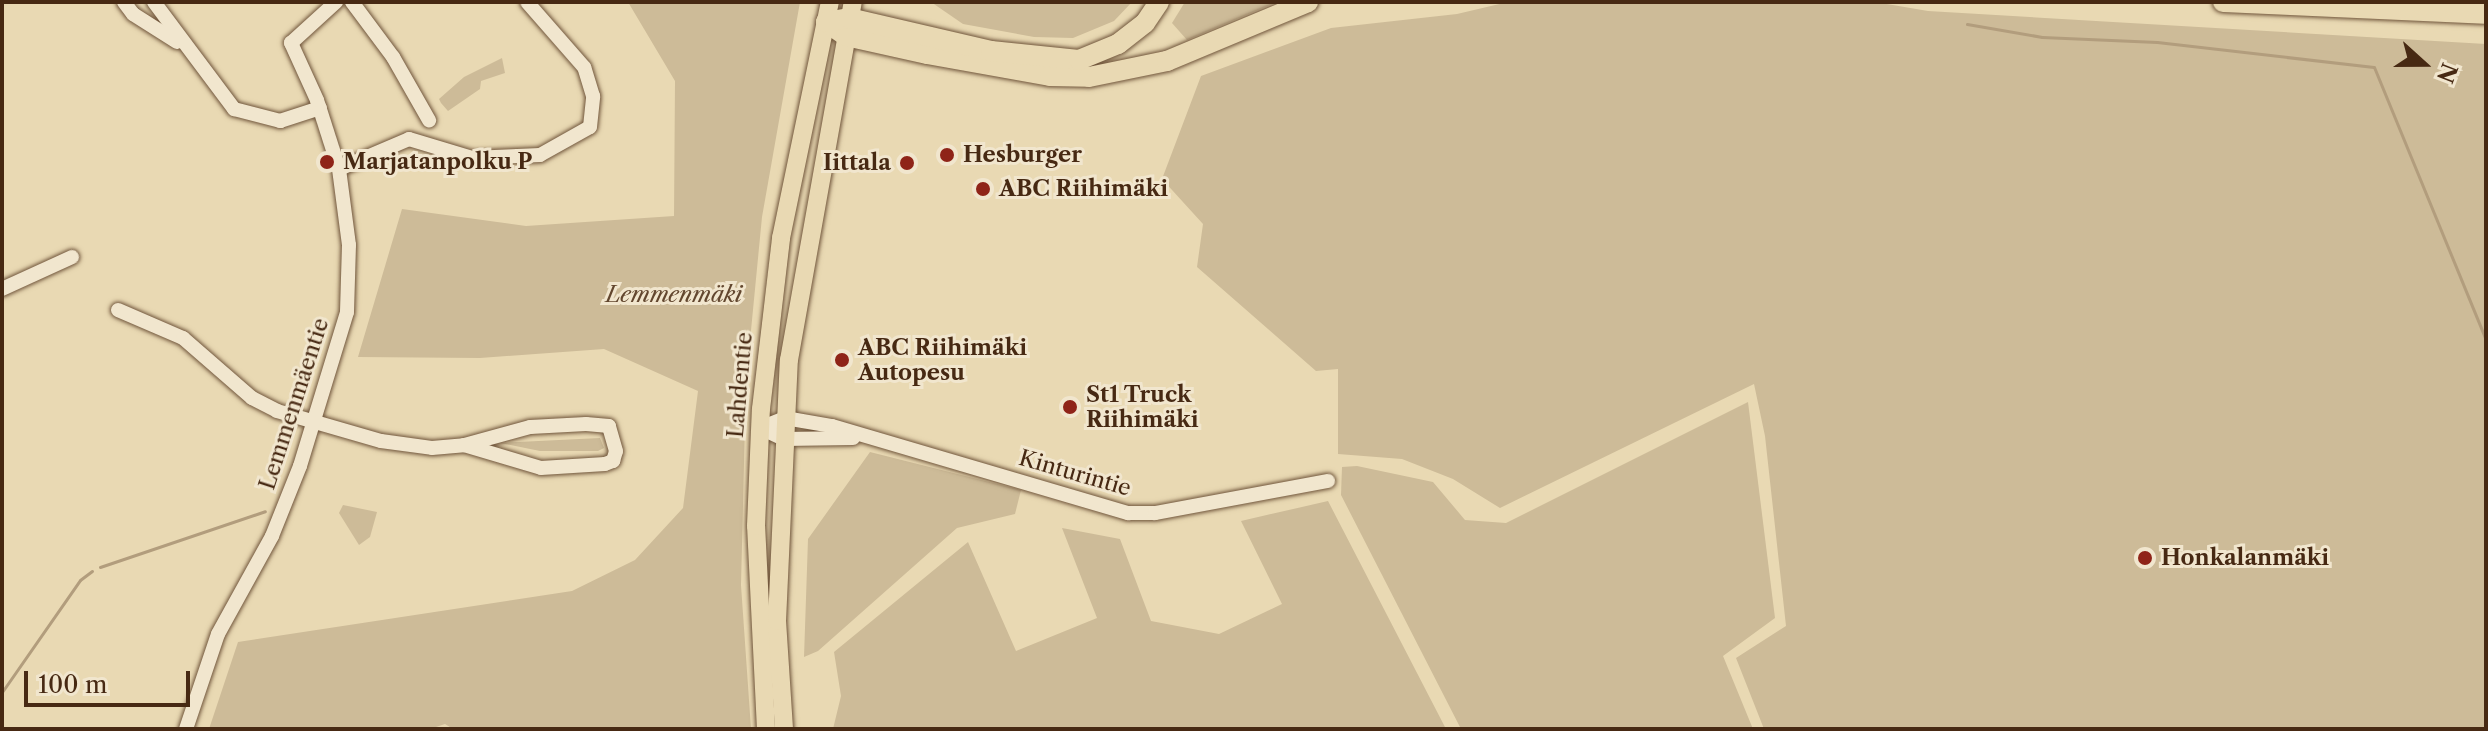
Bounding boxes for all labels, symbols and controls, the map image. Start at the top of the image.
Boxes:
north arrow [2384,24,2464,104]
text: N [2431,59,2463,87]
place label: Hesburger [963,142,1082,168]
marker: Hesburger [938,146,956,164]
place label: Marjatanpolku P [343,149,532,175]
place label: Iittala [823,150,891,176]
marker: Marjatanpolku P [318,153,336,171]
marker: Iittala [898,154,916,172]
place label: ABC Riihimäki [999,176,1168,202]
marker: ABC Riihimäki [974,180,992,198]
park label: Lemmenmäki [606,282,742,308]
street label: Lemmenmäentie [254,315,334,493]
street label: Lahdentie [722,331,758,439]
place label: ABC Riihimäki Autopesu [858,334,1027,386]
marker: ABC Riihimäki Autopesu [833,351,851,369]
place label: St1 Truck Riihimäki [1086,381,1199,432]
marker: St1 Truck Riihimäki [1061,398,1079,416]
street label: Kinturintie [1016,444,1134,502]
place label: Honkalanmäki [2161,545,2329,571]
marker: Honkalanmäki [2136,549,2154,567]
scale bar [28,655,194,705]
text: 100 m [38,670,107,699]

